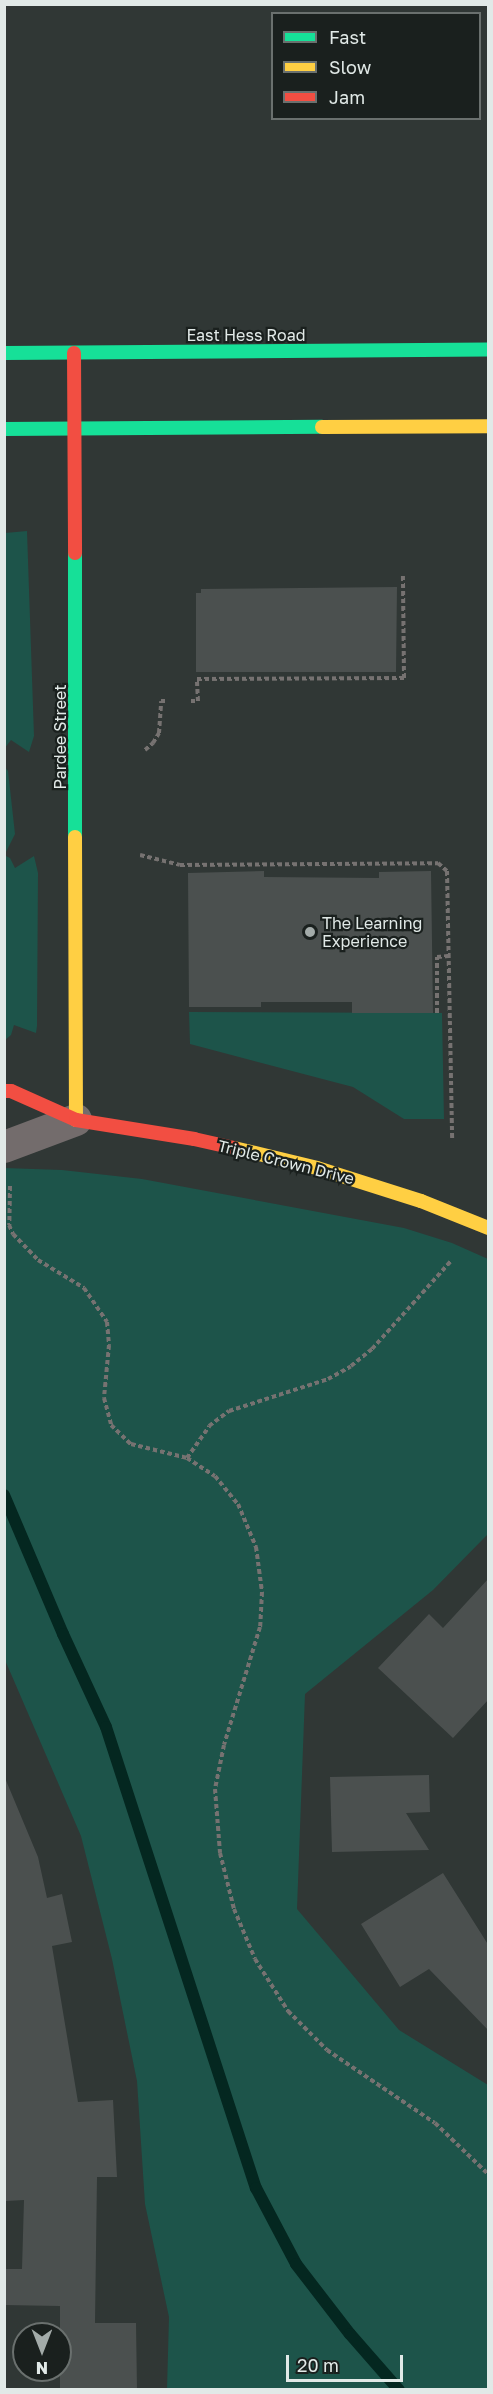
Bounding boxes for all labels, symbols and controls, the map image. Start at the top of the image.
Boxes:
legend [271,12,481,120]
text: Fast [329,26,366,48]
text: Slow [329,56,371,78]
text: Jam [329,86,365,108]
street label: East Hess Road [186,325,306,345]
street label: Pardee Street [50,684,70,790]
place label: The Learning Experience [322,913,422,951]
marker: The Learning Experience [303,925,317,939]
street label: Triple Crown Drive [216,1136,356,1188]
north arrow [12,2322,72,2382]
scale bar [289,2343,406,2381]
text: 20 m [297,2354,339,2376]
text: N [36,2358,48,2378]

